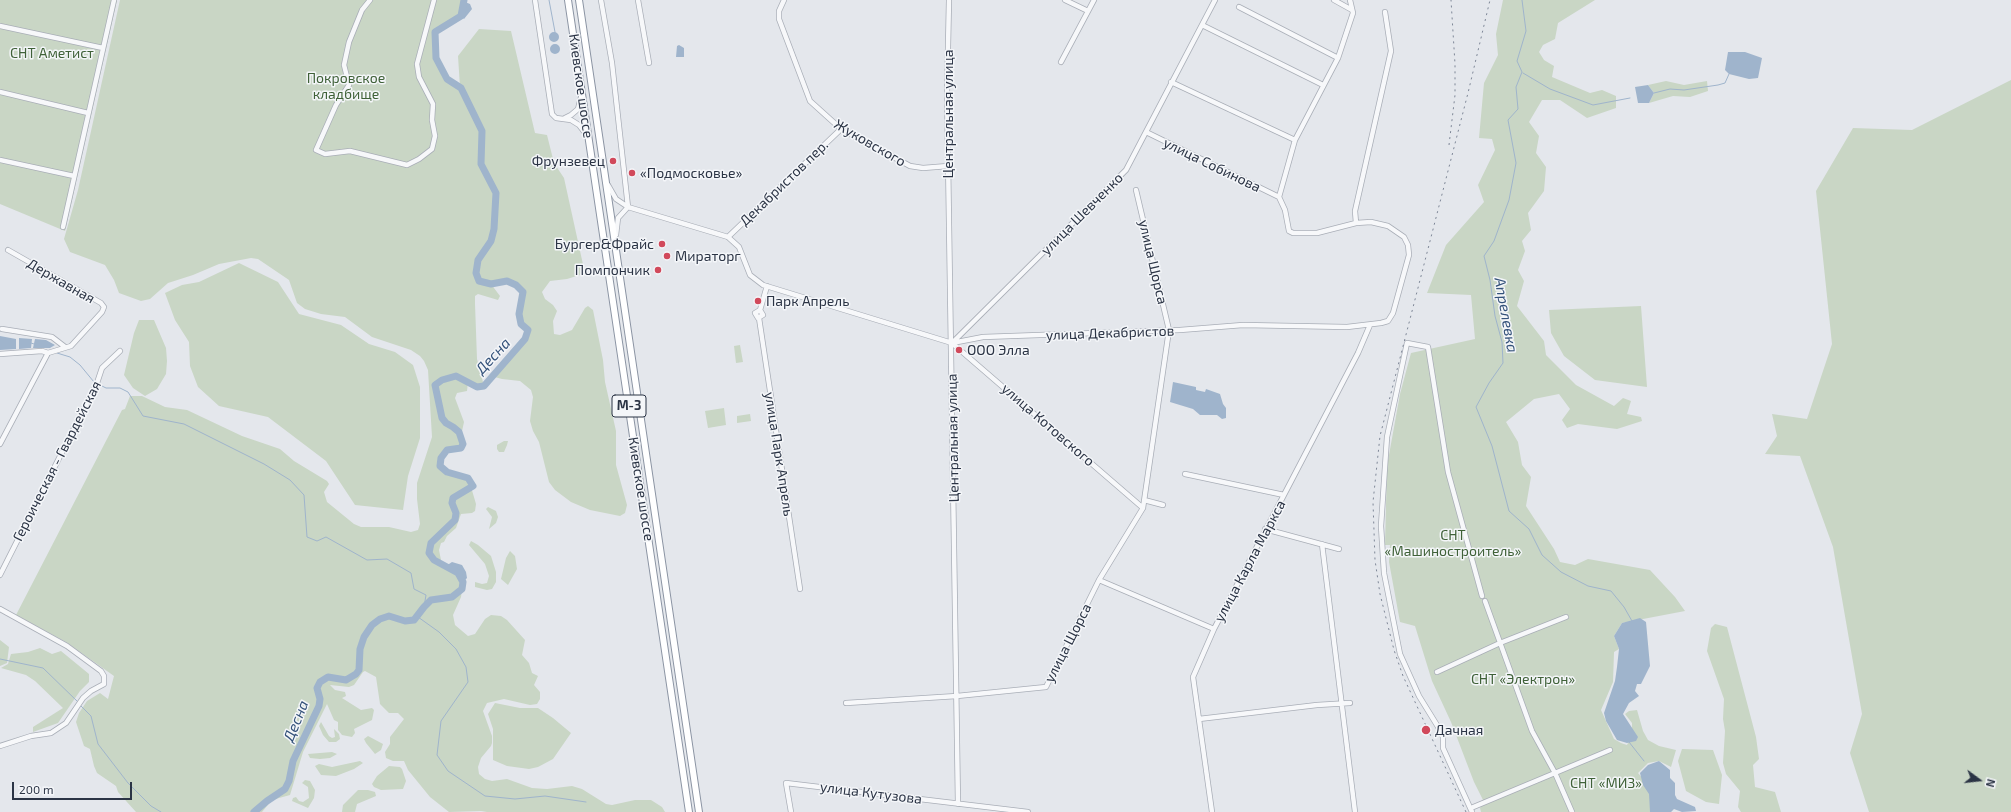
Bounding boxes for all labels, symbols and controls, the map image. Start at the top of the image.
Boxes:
street label: Киевское шоссе [565,33,597,139]
park label: СНТ Аметист [10,45,94,61]
street label: Центральная улица [940,50,956,178]
park label: Покровское кладбище [307,70,385,102]
street label: Жуковского [831,116,909,170]
street label: улица Собинова [1161,134,1263,196]
street label: Декабристов пер. [736,137,832,229]
place label: Фрунзевец [532,153,605,169]
marker: Фрунзевец [608,156,618,166]
place label: «Подмосковье» [640,165,742,181]
marker: «Подмосковье» [627,168,637,178]
street label: улица Шевченко [1037,169,1127,259]
street label: улица Щорса [1135,218,1171,306]
place label: Бургер&Фрайс [555,236,654,252]
marker: Бургер&Фрайс [657,239,667,249]
place label: Мираторг [675,248,741,264]
marker: Мираторг [662,251,672,261]
street label: Державная [24,255,98,307]
place label: Помпончик [575,262,650,278]
marker: Помпончик [653,265,663,275]
water label: Апрелевка [1491,276,1521,354]
place label: Парк Апрель [766,293,849,309]
marker: Парк Апрель [753,296,763,306]
street label: улица Декабристов [1045,322,1175,344]
water label: Десна [472,334,514,378]
place label: ООО Элла [967,342,1030,358]
marker: ООО Элла [954,345,964,355]
street label: Центральная улица [943,373,963,503]
street label: Героическая - Гвардейская [9,378,105,544]
street label: улица Котовского [998,380,1098,470]
street label: улица Парк Апрель [761,391,797,517]
road number: М-3 [612,395,646,417]
street label: Киевское шоссе [624,436,658,542]
street label: улица Карла Маркса [1211,497,1289,625]
park label: СНТ «Машиностроитель» [1385,527,1521,560]
street label: улица Щорса [1041,601,1095,685]
park label: СНТ «Электрон» [1471,671,1575,687]
water label: Десна [280,698,312,744]
place label: Дачная [1435,722,1483,738]
marker: Дачная [1420,724,1432,736]
north arrow [1959,760,1999,800]
scale bar [14,774,134,800]
park label: СНТ «МИЗ» [1570,775,1642,791]
street label: улица Кутузова [819,778,923,808]
text: N [1984,778,1998,789]
text: 200 m [19,782,53,796]

